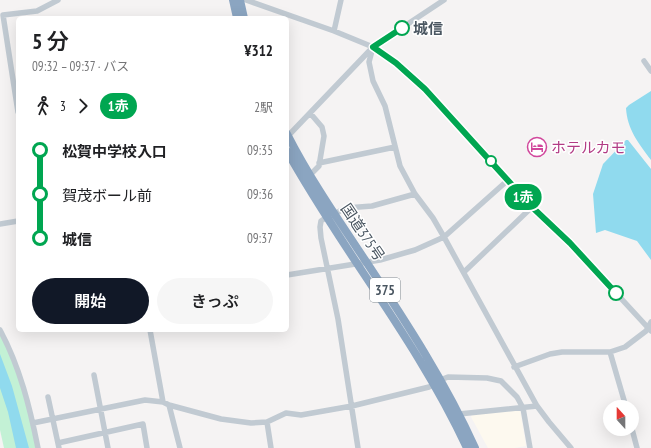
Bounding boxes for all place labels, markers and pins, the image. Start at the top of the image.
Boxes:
place label: 城信 [413,19,443,38]
marker: 城信 [394,20,410,36]
hotel icon: ホテルカモ [526,136,548,158]
place label: ホテルカモ [551,138,626,157]
unlabelled marker [485,155,497,167]
unlabelled marker [608,285,624,301]

